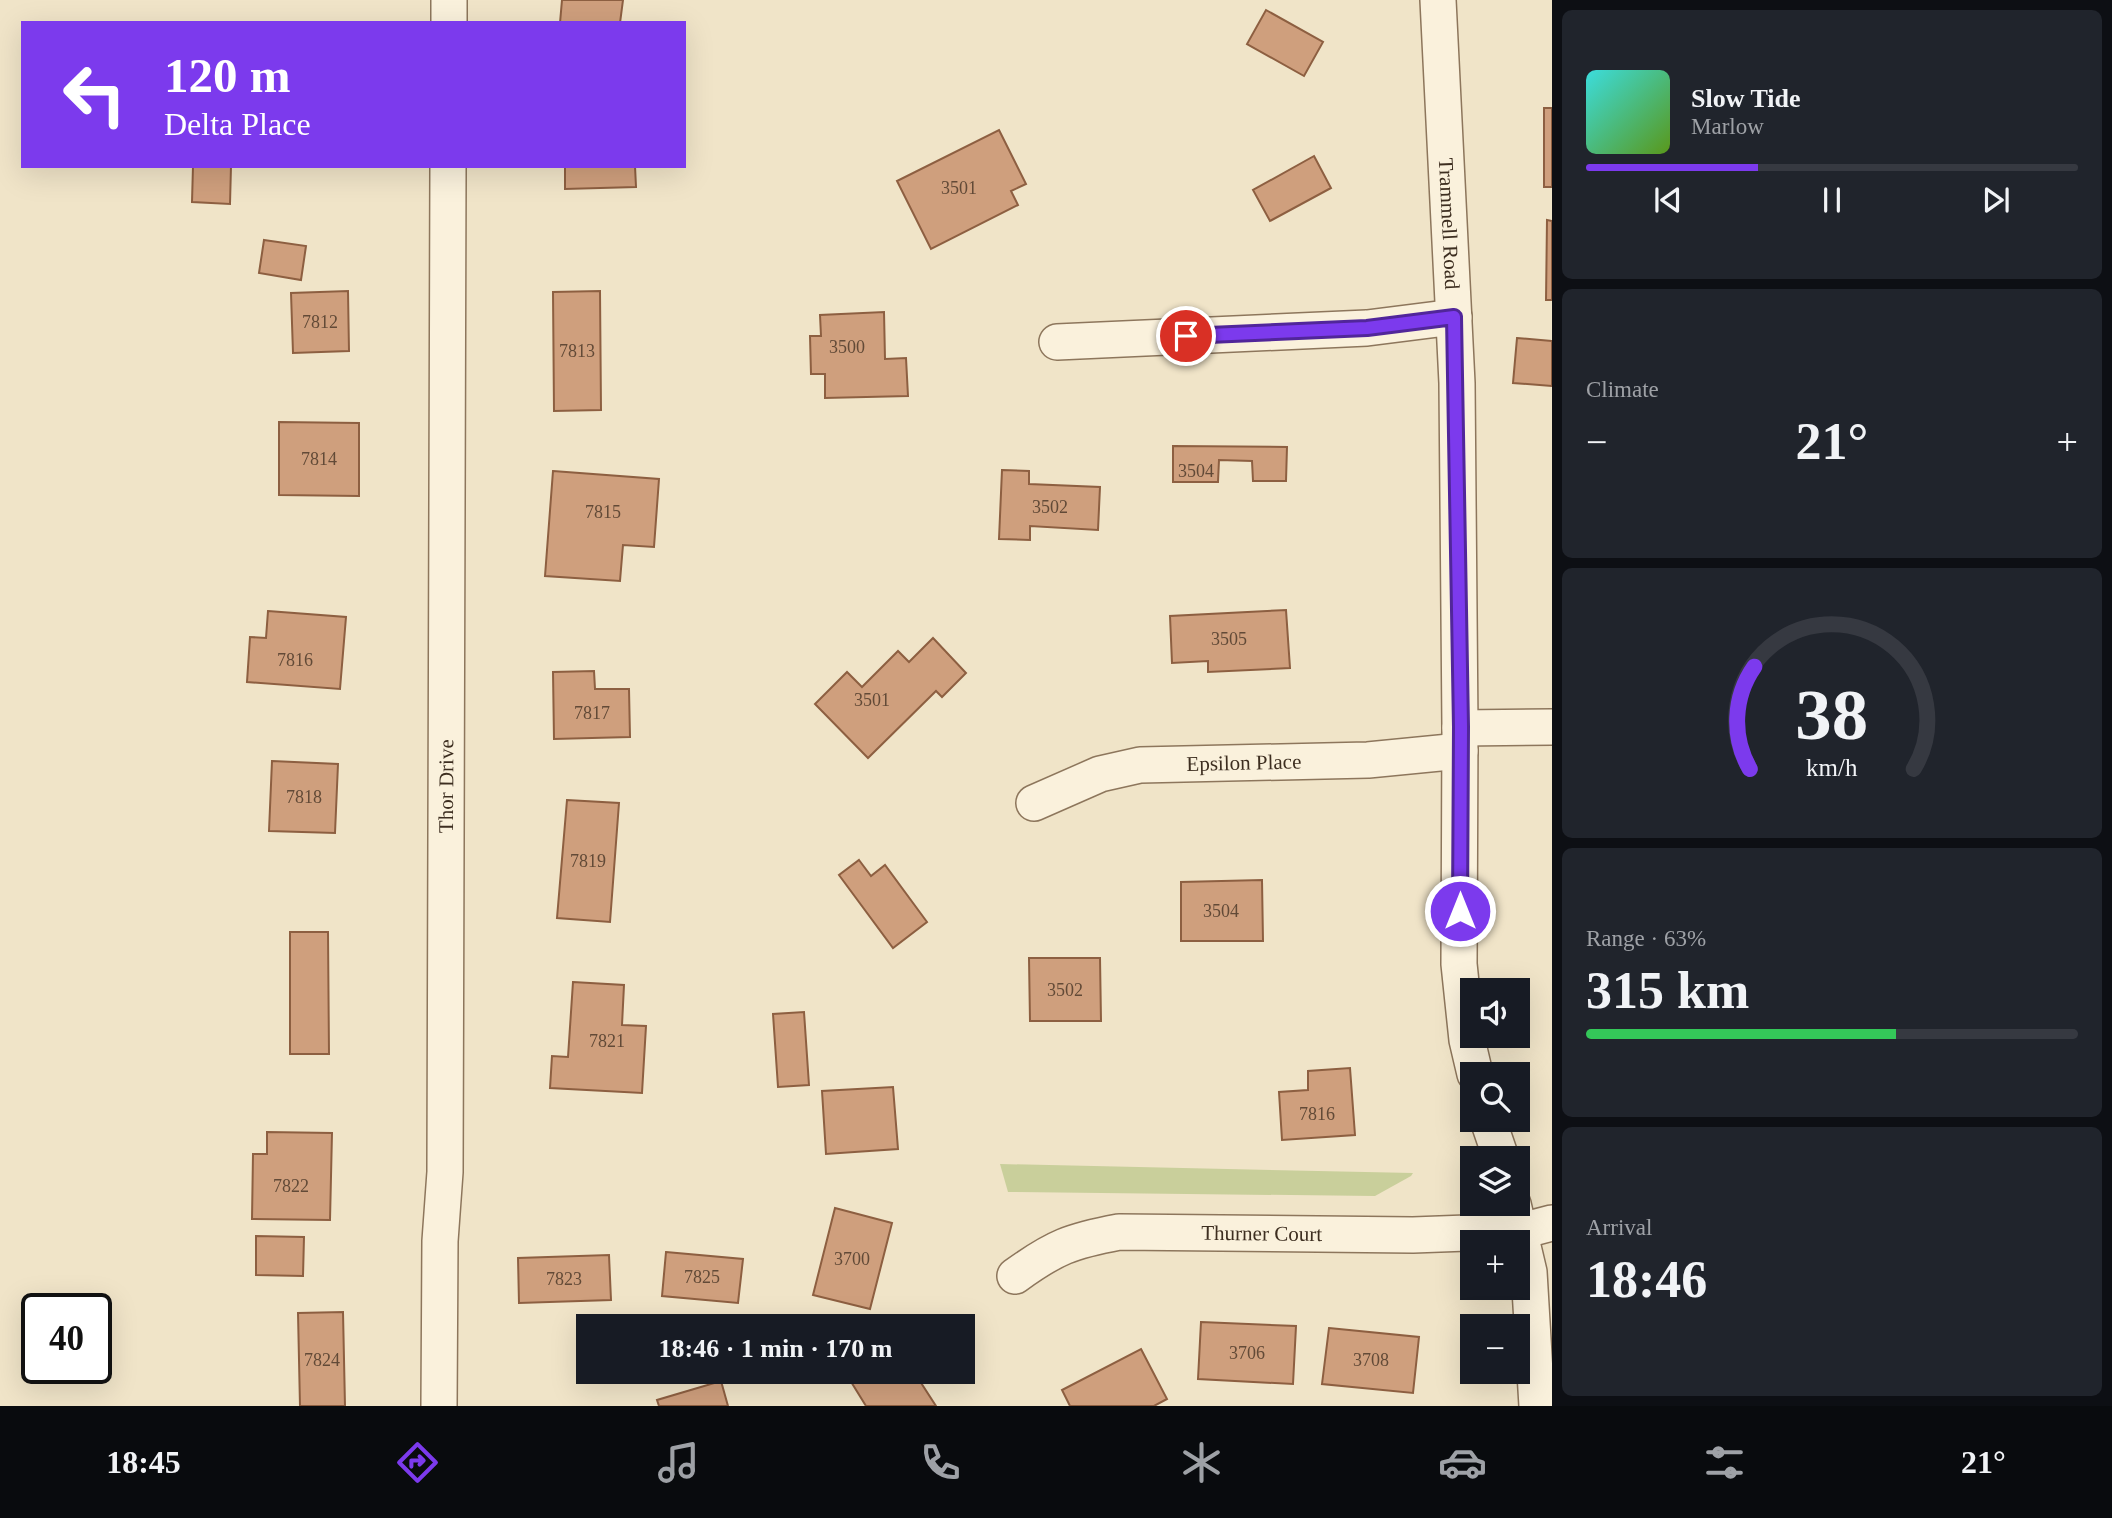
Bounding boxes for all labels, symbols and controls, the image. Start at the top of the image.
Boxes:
text: 120 m [164,48,291,103]
icon: left [49,49,140,140]
text: Slow Tide [1691,84,1801,113]
text: Delta Place [164,106,311,142]
text: Marlow [1691,114,1764,139]
street label: Trammell Road [1434,157,1464,291]
house number: 3501 [941,178,977,198]
icon: previous [1649,181,1687,219]
icon: pause [1813,181,1851,219]
icon: next [1977,181,2015,219]
pin [1156,306,1216,366]
house number: 7812 [302,312,338,332]
icon: arrive [1167,317,1205,355]
house number: 3500 [829,337,865,357]
house number: 7813 [559,341,595,361]
text: Climate [1586,377,1659,402]
text: 21° [1796,413,1868,470]
text: − [1586,421,1607,463]
text: + [2057,421,2078,463]
house number: 7814 [301,449,337,469]
house number: 3504 [1178,461,1214,481]
house number: 3502 [1032,497,1068,517]
house number: 7815 [585,502,621,522]
house number: 3505 [1211,629,1247,649]
house number: 7816 [277,650,313,670]
text: 38 [1796,674,1868,755]
house number: 3501 [854,690,890,710]
house number: 7817 [574,703,610,723]
street label: Thor Drive [434,739,458,833]
street label: Epsilon Place [1186,749,1302,776]
text: km/h [1806,754,1858,781]
house number: 7818 [286,787,322,807]
house number: 7819 [570,851,606,871]
position arrow [1423,874,1497,948]
house number: 3504 [1203,901,1239,921]
text: Range · 63% [1586,926,1706,951]
text: 315 km [1586,962,1749,1019]
map controls [1460,978,1530,1384]
button: sound [1460,978,1530,1048]
house number: 3502 [1047,980,1083,1000]
house number: 7821 [589,1031,625,1051]
button: search [1460,1062,1530,1132]
house number: 7816 [1299,1104,1335,1124]
button: layers [1460,1146,1530,1216]
house number: 7822 [273,1176,309,1196]
text: Arrival [1586,1215,1652,1240]
street label: Thurner Court [1201,1221,1322,1246]
button: + [1460,1230,1530,1300]
house number: 3700 [834,1249,870,1269]
text: 18:46 [1586,1251,1707,1308]
house number: 7825 [684,1267,720,1287]
house number: 7823 [546,1269,582,1289]
speed limit sign: 40 [21,1293,112,1384]
button: − [1460,1314,1530,1384]
text: 18:46 · 1 min · 170 m [659,1334,893,1363]
house number: 3706 [1229,1343,1265,1363]
house number: 7824 [304,1350,340,1370]
house number: 3708 [1353,1350,1389,1370]
icon: directions [393,1438,442,1487]
icon: music [654,1438,703,1487]
icon: phone [916,1438,965,1487]
icon: climate [1177,1438,1226,1487]
icon: car [1438,1438,1487,1487]
icon: filters [1700,1438,1749,1487]
text: 18:45 [106,1444,181,1480]
text: 21° [1961,1444,2006,1480]

